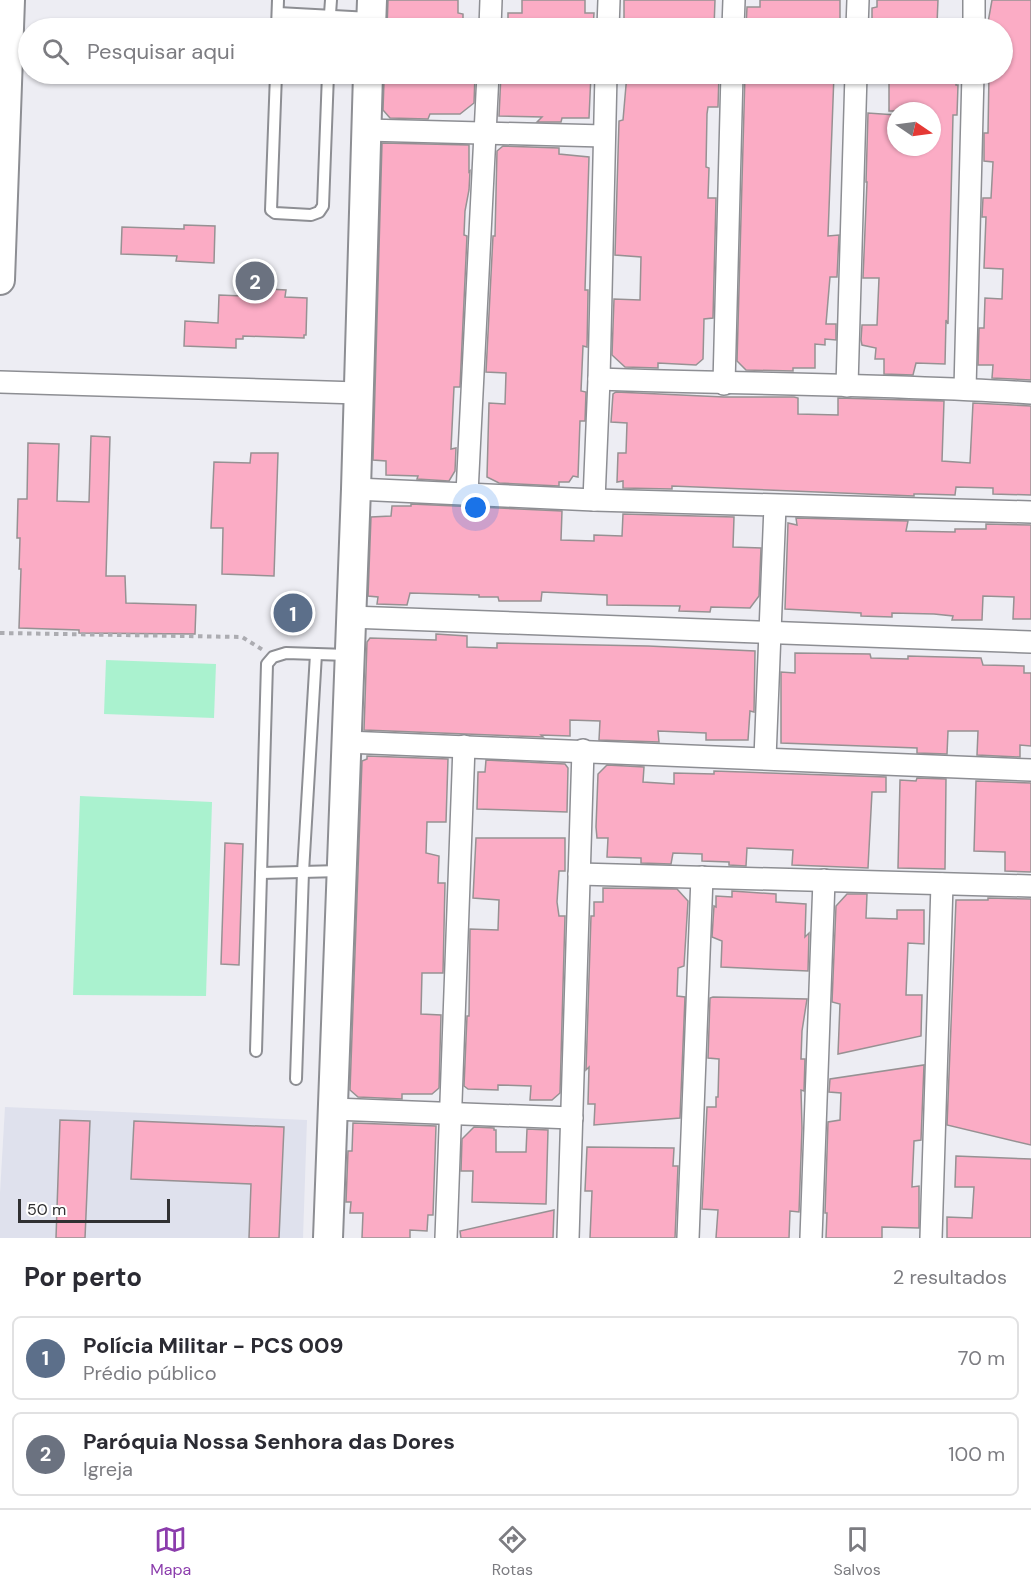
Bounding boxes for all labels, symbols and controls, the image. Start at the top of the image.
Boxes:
search box [18,18,1013,84]
icon: search [39,35,72,68]
text: Pesquisar aqui [87,37,235,66]
north arrow [887,102,941,156]
pin: 2 [236,258,274,304]
your location [461,493,490,522]
pin: 1 [274,590,312,636]
scale bar [18,1196,170,1224]
text: 50 m [27,1199,66,1220]
text: Por perto [24,1260,142,1294]
text: 2 resultados [893,1264,1007,1290]
text: Polícia Militar - PCS 009 [83,1331,344,1360]
text: 1 [42,1345,49,1371]
text: 70 m [958,1345,1005,1371]
text: Prédio público [83,1360,217,1386]
text: Paróquia Nossa Senhora das Dores [83,1427,455,1456]
text: 2 [40,1441,51,1467]
text: 100 m [948,1441,1005,1467]
text: Igreja [83,1456,133,1482]
tab: Mapa [150,1523,191,1580]
tab: Rotas [492,1523,533,1580]
tab: Salvos [834,1523,881,1580]

